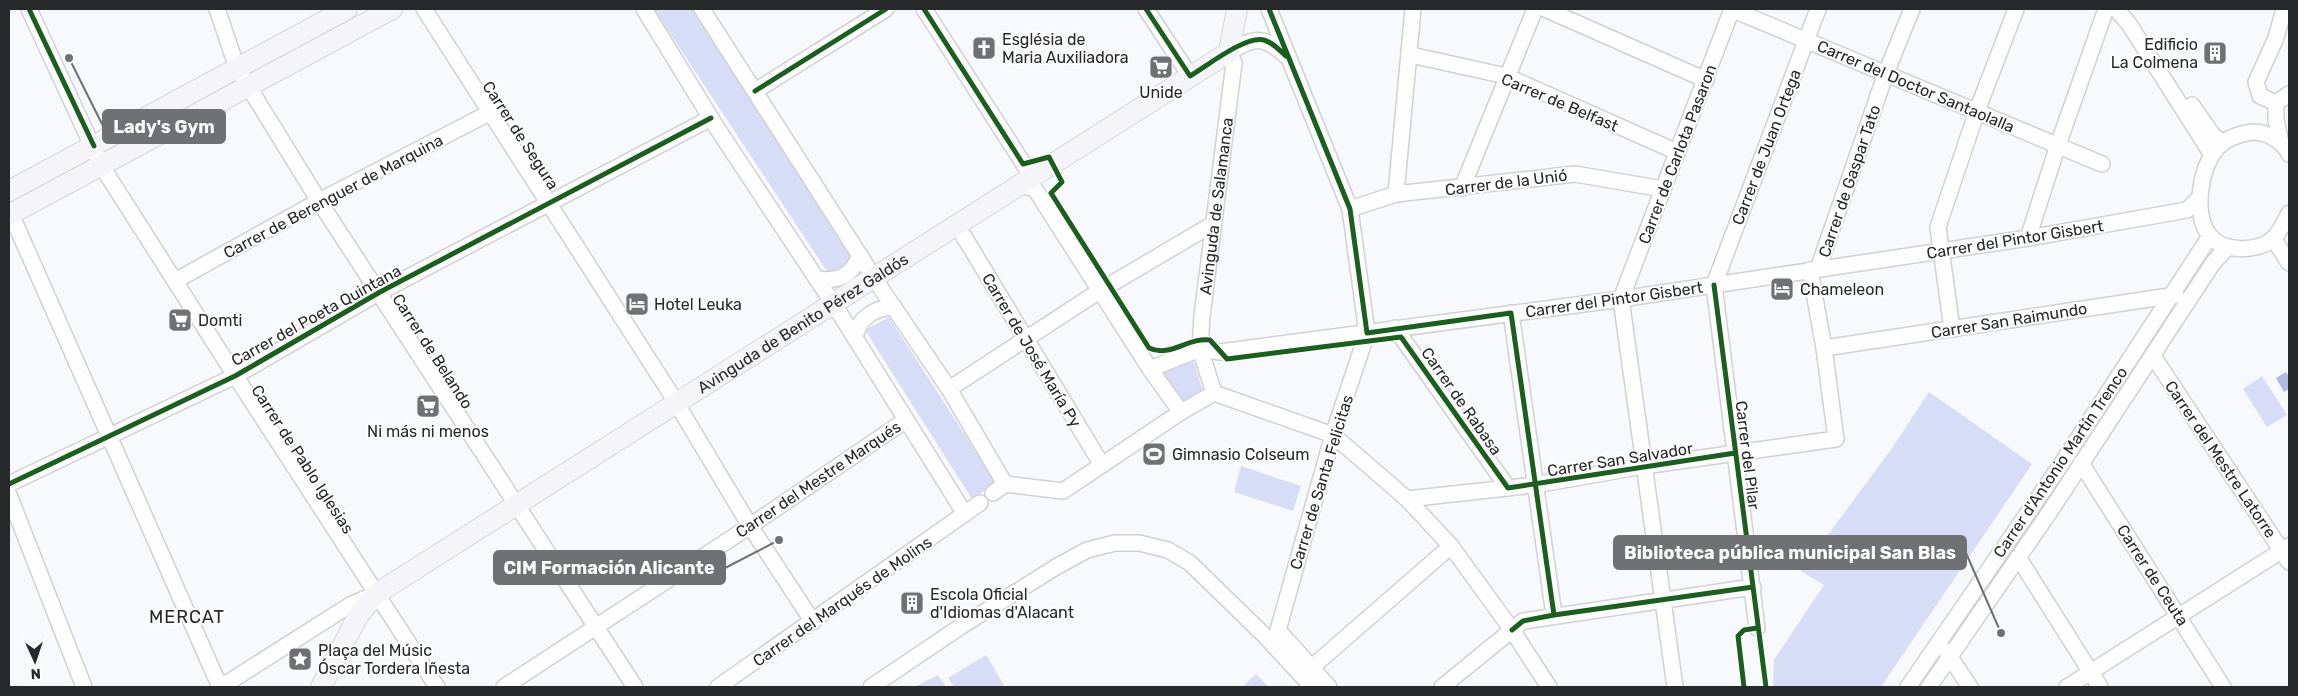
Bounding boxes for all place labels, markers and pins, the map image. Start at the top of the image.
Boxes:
place label: Església de Maria Auxiliadora [1002,30,1129,67]
church icon: Església de Maria Auxiliadora [971,35,997,61]
place label: Edificio La Colmena [2111,35,2198,72]
building icon: Edificio La Colmena [2202,40,2228,66]
supermarket icon: Unide [1148,54,1174,80]
place label: Unide [1139,83,1183,102]
callout: Lady's Gym [103,110,225,143]
hotel icon: Chameleon [1769,276,1795,302]
place label: Chameleon [1800,280,1884,299]
hotel icon: Hotel Leuka [624,291,650,317]
place label: Hotel Leuka [654,295,742,314]
supermarket icon: Domti [167,307,193,333]
place label: Domti [198,311,242,330]
supermarket icon: Ni más ni menos [415,393,441,419]
place label: Ni más ni menos [367,422,489,441]
sports icon: Gimnasio Colseum [1141,441,1167,467]
place label: Gimnasio Colseum [1172,445,1309,464]
callout: Biblioteca pública municipal San Blas [1614,536,1966,569]
callout: CIM Formación Alicante [494,551,725,584]
place label: Escola Oficial d'Idiomas d'Alacant [930,585,1074,622]
building icon: Escola Oficial d'Idiomas d'Alacant [899,590,925,616]
place label: Plaça del Músic Óscar Tordera Iñesta [318,641,470,678]
place icon: Plaça del Músic Óscar Tordera Iñesta [287,646,313,672]

